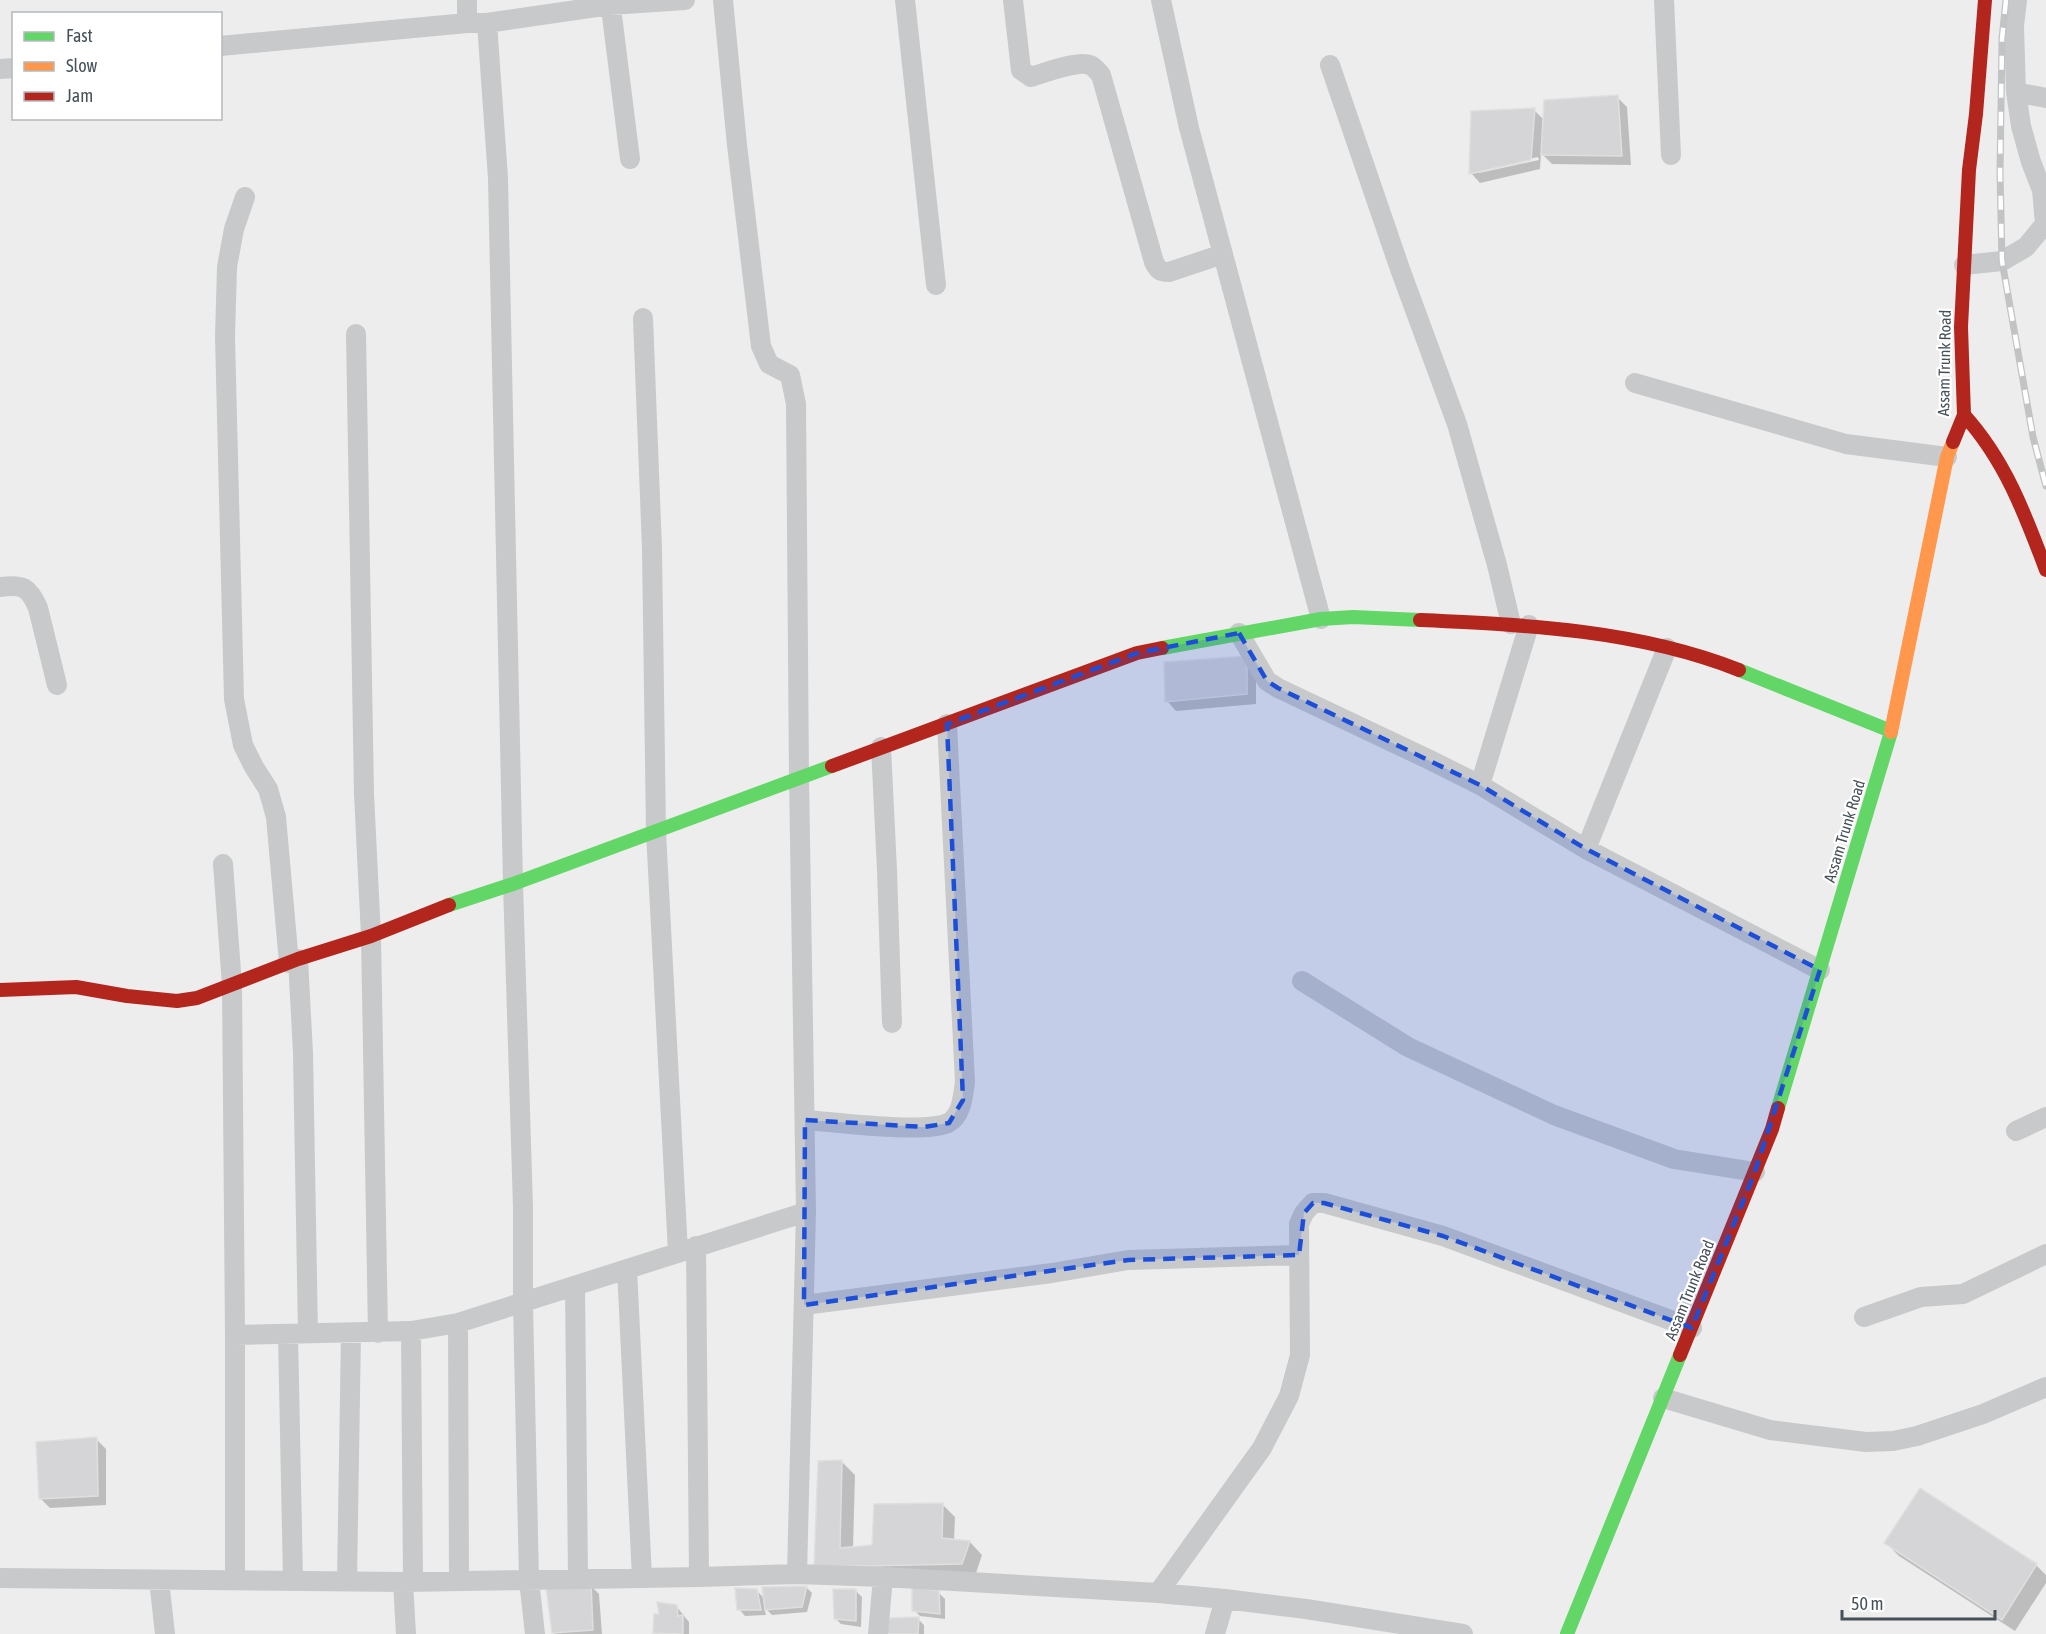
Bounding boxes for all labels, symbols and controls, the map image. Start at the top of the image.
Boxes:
legend [12,12,222,120]
text: Fast [66,25,93,46]
text: Slow [66,55,97,76]
text: Jam [66,85,93,106]
street label: Assam Trunk Road [1934,310,1954,416]
street label: Assam Trunk Road [1820,778,1868,884]
street label: Assam Trunk Road [1661,1237,1717,1343]
scale bar [1842,1583,1995,1621]
text: 50 m [1851,1593,1883,1614]

